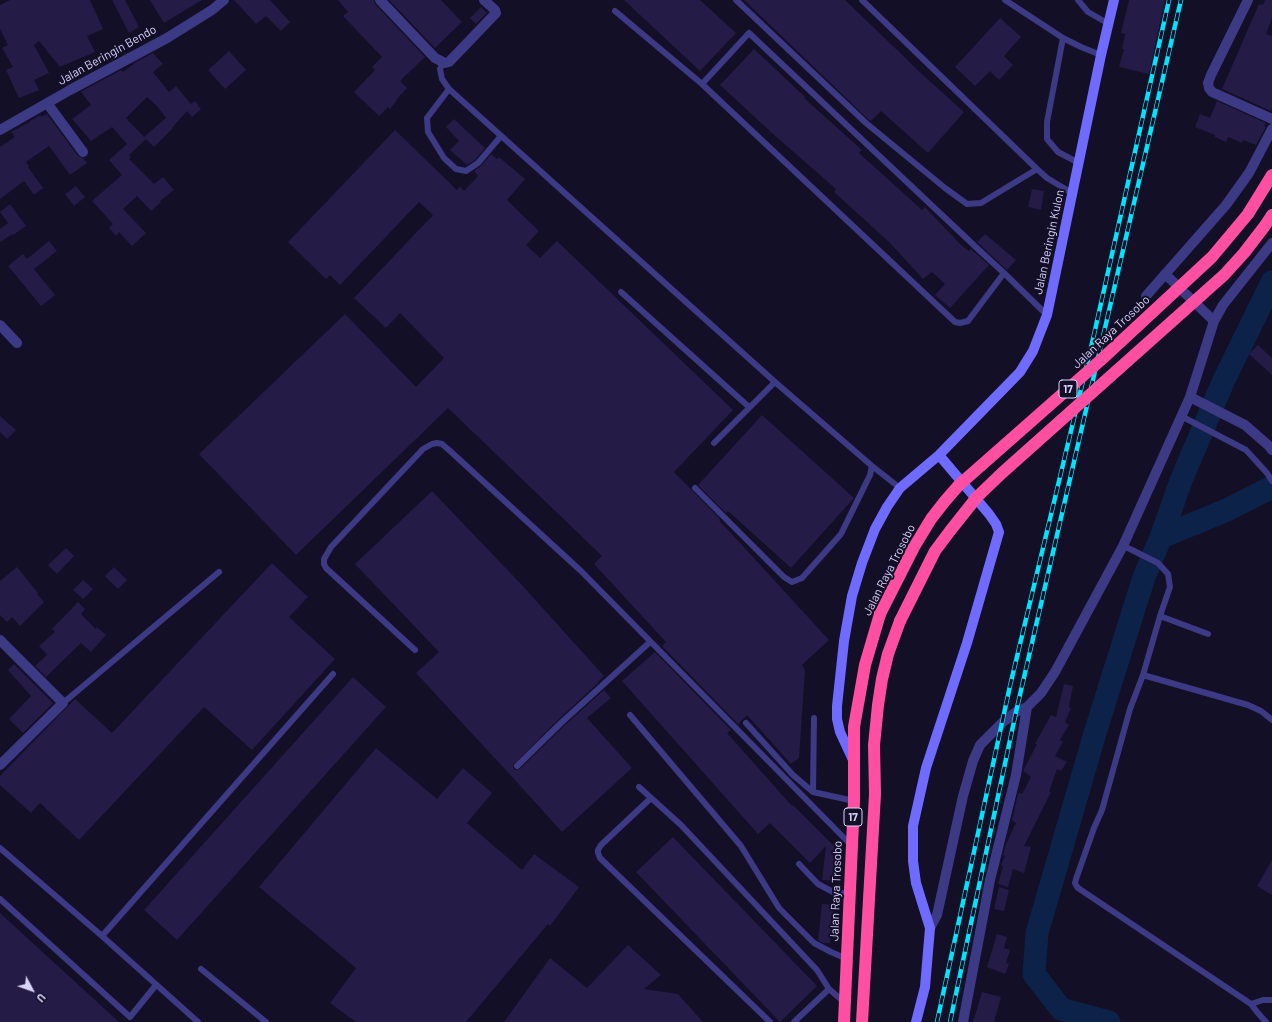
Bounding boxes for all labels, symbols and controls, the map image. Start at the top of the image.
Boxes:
street label: Jalan Beringin Bendo [55,22,159,88]
street label: Jalan Beringin Kulon [1031,188,1067,296]
street label: Jalan Raya Trosobo [1069,292,1153,372]
road number: 17 [1059,380,1077,398]
street label: Jalan Raya Trosobo [860,522,918,618]
road number: 17 [844,808,862,826]
street label: Jalan Raya Trosobo [827,841,845,941]
north arrow [12,970,52,1010]
text: U [34,991,49,1005]

